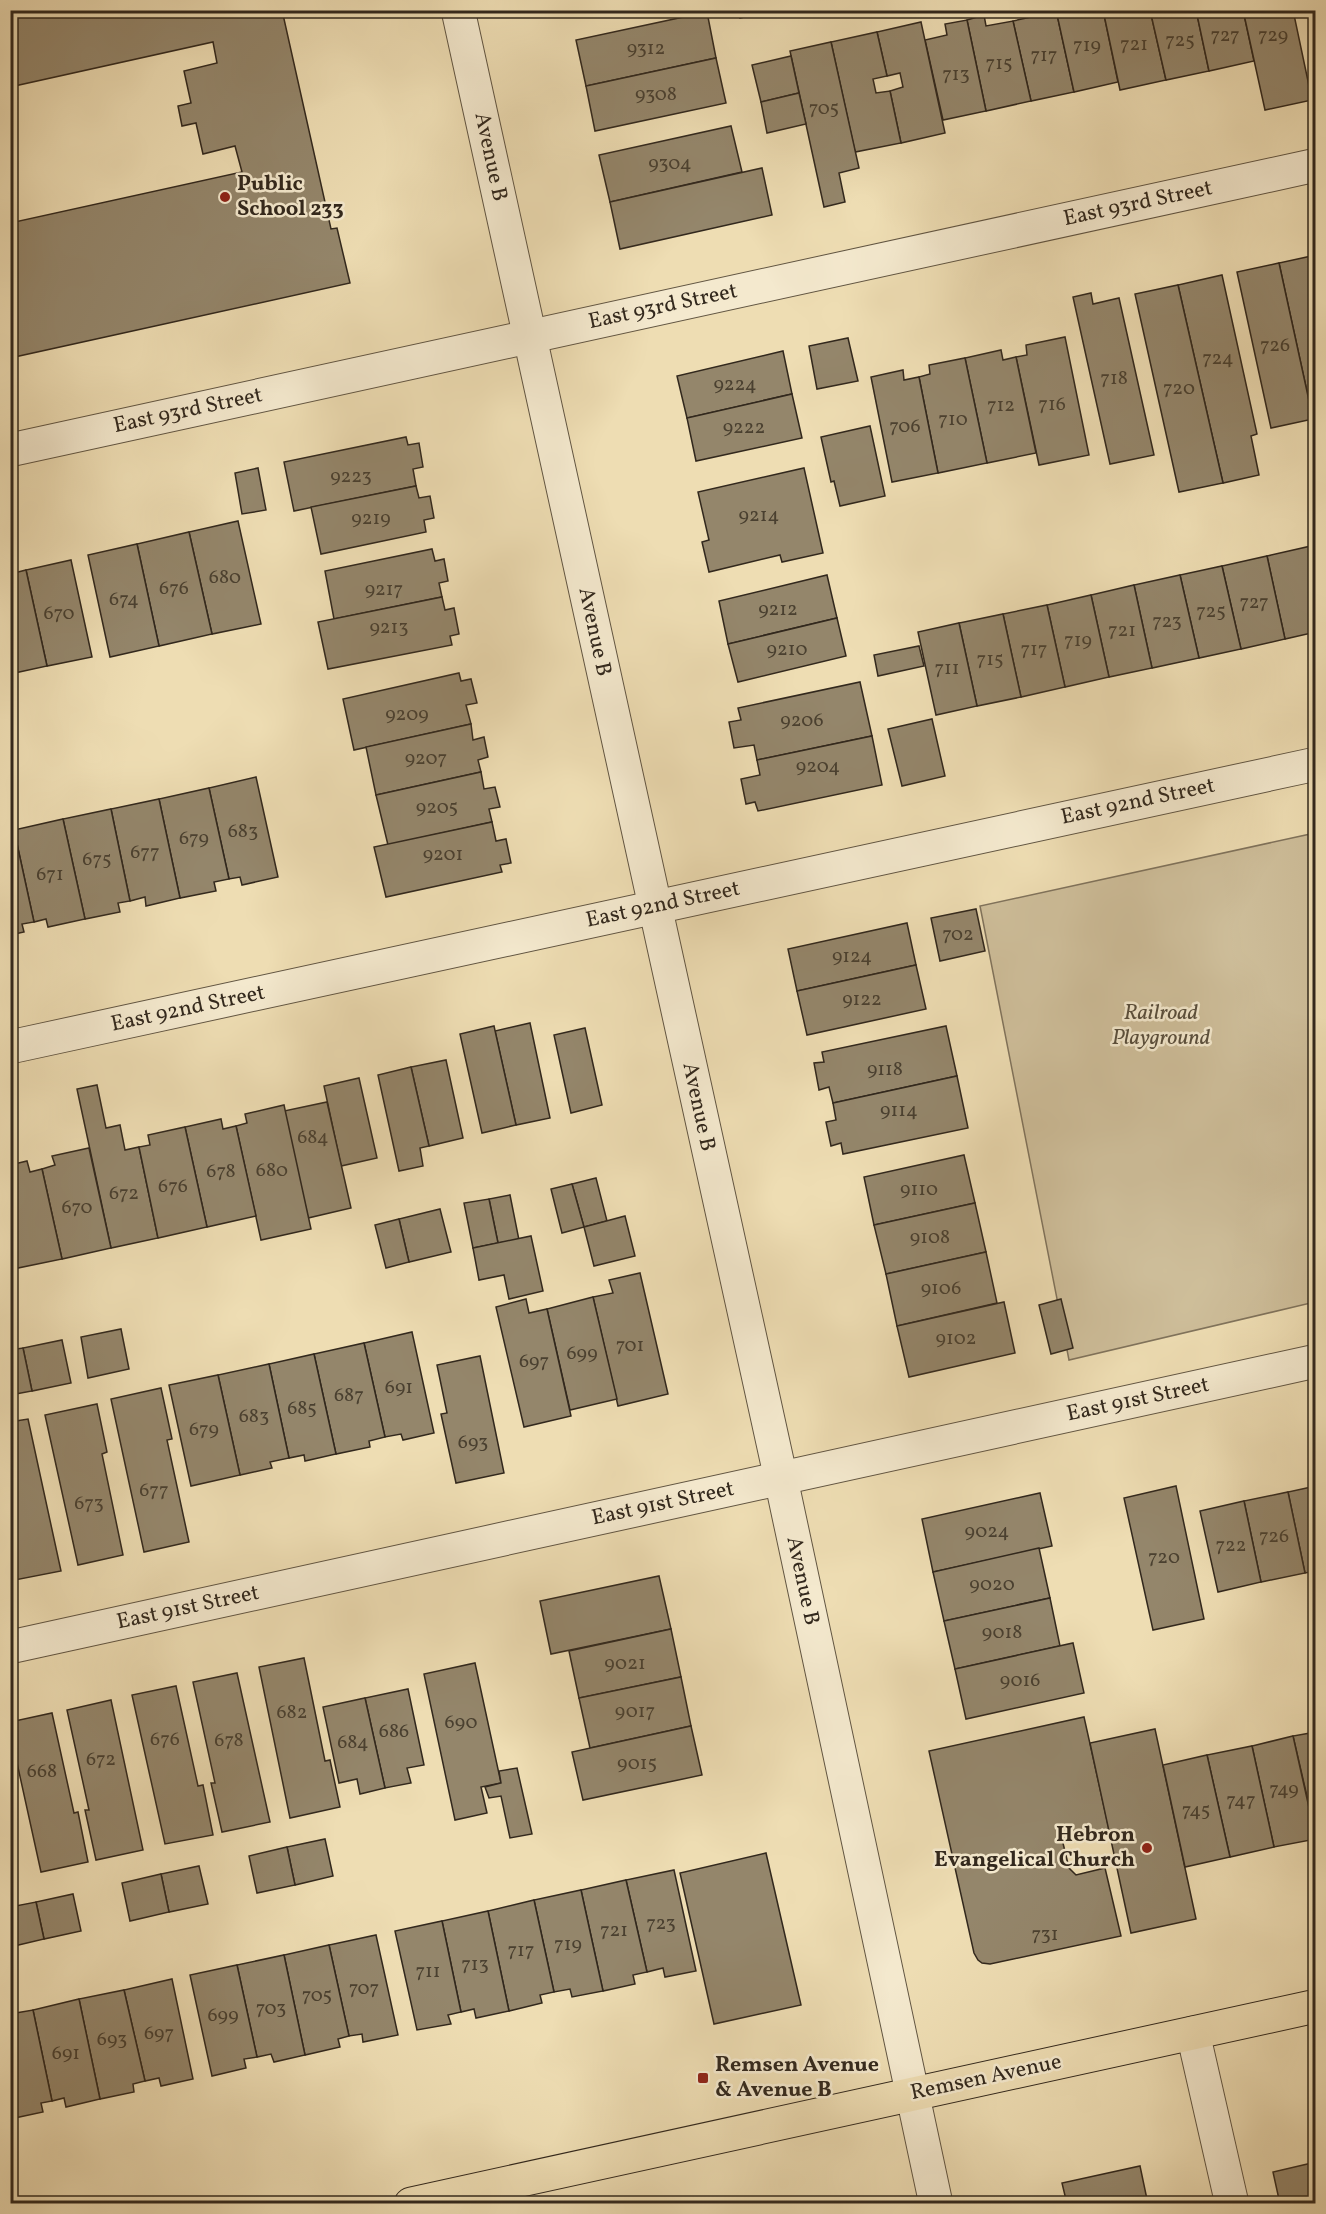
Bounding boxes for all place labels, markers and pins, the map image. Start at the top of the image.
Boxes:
place label: Public School 233 [237,169,344,225]
marker: Public School 233 [218,190,232,204]
place label: Hebron Evangelical Church [934,1820,1135,1876]
marker: Hebron Evangelical Church [1140,1841,1154,1855]
place label: Remsen Avenue & Avenue B [715,2050,879,2106]
marker: Remsen Avenue & Avenue B [696,2071,710,2085]

